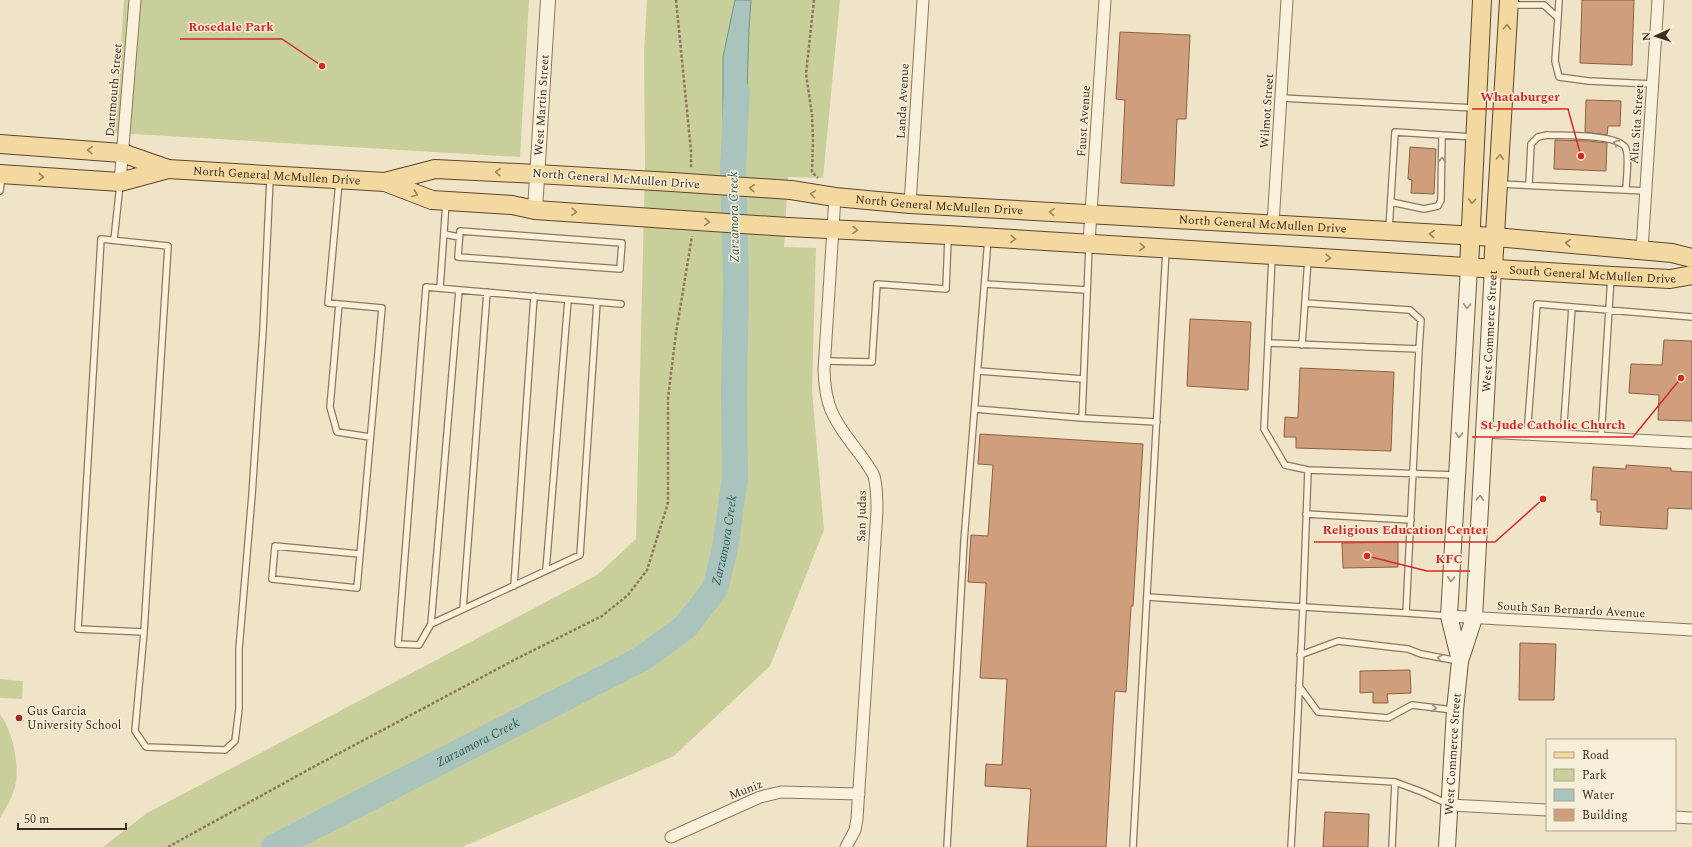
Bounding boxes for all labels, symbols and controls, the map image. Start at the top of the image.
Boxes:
callout: Rosedale Park [180,14,282,39]
north arrow [1636,16,1676,56]
text: Rosedale Park [188,17,274,37]
one-way arrow [1503,24,1511,30]
text: N [1638,32,1655,41]
street label: Dartmouth Street [100,43,128,137]
street label: West Martin Street [529,54,554,156]
street label: Landa Avenue [892,63,914,139]
street label: Wilmot Street [1255,73,1279,149]
street label: Alta Sita Street [1625,83,1649,165]
street label: Faust Avenue [1072,84,1096,157]
callout: Whataburger [1472,84,1568,109]
text: Whataburger [1480,87,1560,107]
one-way arrow [1613,140,1620,147]
one-way arrow [87,146,93,155]
one-way arrow [1495,154,1504,160]
one-way arrow [1438,157,1446,163]
street label: North General McMullen Drive [192,161,361,190]
street label: North General McMullen Drive [532,164,701,194]
one-way arrow [495,168,501,176]
water label: Zarzamora Creek [723,171,745,263]
one-way arrow [38,172,44,181]
one-way arrow [749,183,755,192]
one-way arrow [412,189,419,197]
street label: North General McMullen Drive [854,189,1024,220]
one-way arrow [810,190,816,199]
one-way arrow [1468,198,1476,204]
one-way arrow [571,208,577,217]
one-way arrow [1049,208,1055,217]
street label: North General McMullen Drive [1178,210,1347,238]
one-way arrow [704,217,710,226]
one-way arrow [852,226,858,235]
one-way arrow [1429,229,1435,238]
one-way arrow [1010,234,1016,243]
one-way arrow [1565,239,1571,248]
one-way arrow [1139,242,1145,251]
one-way arrow [1325,254,1331,263]
street label: South General McMullen Drive [1509,260,1678,289]
street label: West Commerce Street [1477,270,1502,393]
one-way arrow [1462,303,1471,309]
callout: St Jude Catholic Church [1472,412,1633,437]
text: St Jude Catholic Church [1480,415,1626,435]
one-way arrow [1455,432,1464,438]
street label: San Judas [852,490,872,542]
water label: Zarzamora Creek [706,494,742,587]
one-way arrow [1476,495,1485,501]
callout: Religious Education Center [1314,517,1495,542]
text: Religious Education Center [1323,520,1488,540]
callout: KFC [1427,546,1470,571]
text: KFC [1435,549,1463,569]
one-way arrow [1447,576,1455,582]
street label: South San Bernardo Avenue [1496,597,1646,623]
one-way arrow [1437,654,1443,662]
street label: West Commerce Street [1439,692,1466,816]
place label: Gus Garcia University School [27,702,121,735]
one-way arrow [1431,703,1437,712]
marker: Gus Garcia University School [14,713,24,723]
water label: Zarzamora Creek [433,713,523,772]
legend [1546,739,1676,831]
text: Road [1582,746,1609,765]
text: Park [1582,766,1607,785]
street label: Muniz [726,775,766,805]
text: Water [1582,786,1614,805]
scale bar [18,805,126,831]
text: Building [1582,806,1628,825]
text: 50 m [24,810,49,829]

